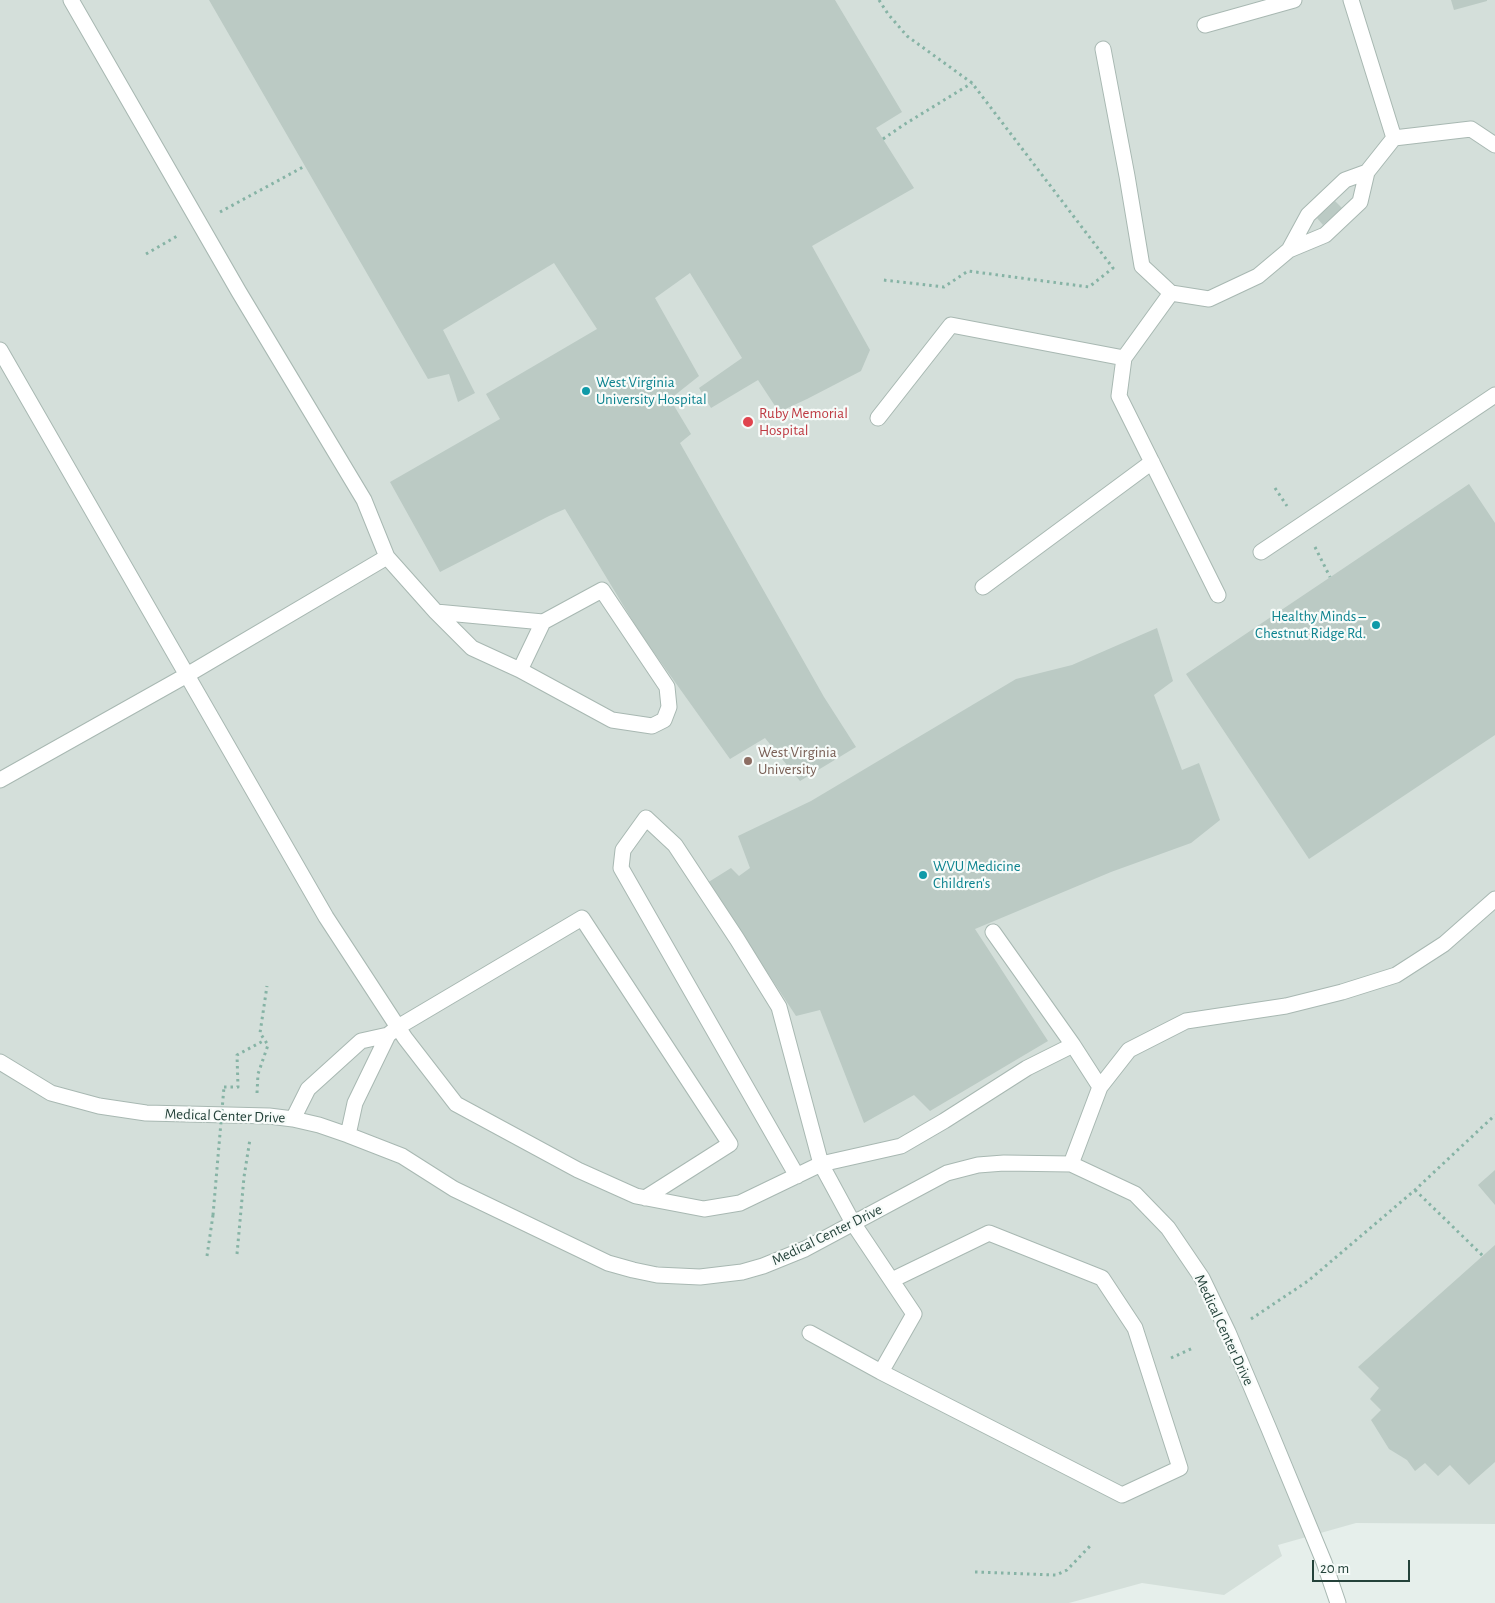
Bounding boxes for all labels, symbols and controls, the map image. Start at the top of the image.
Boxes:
place label: West Virginia University Hospital [596,373,707,408]
marker: West Virginia University Hospital [580,385,592,397]
place label: Ruby Memorial Hospital [759,404,848,439]
marker: Ruby Memorial Hospital [741,415,755,429]
place label: Healthy Minds – Chestnut Ridge Rd. [1255,607,1366,642]
marker: Healthy Minds – Chestnut Ridge Rd. [1370,619,1382,631]
place label: West Virginia University [758,743,837,778]
marker: West Virginia University [742,755,754,767]
place label: WVU Medicine Children's [933,857,1021,892]
marker: WVU Medicine Children's [917,869,929,881]
street label: Medical Center Drive [164,1105,286,1127]
street label: Medical Center Drive [769,1200,885,1270]
street label: Medical Center Drive [1190,1271,1258,1389]
scale bar [1315,1550,1412,1582]
text: 20 m [1320,1561,1349,1576]

